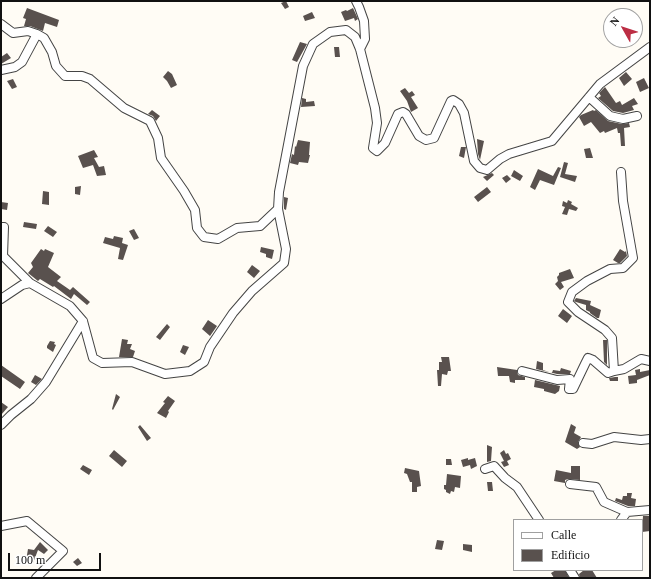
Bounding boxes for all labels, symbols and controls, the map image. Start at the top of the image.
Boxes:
north arrow [603,8,643,48]
text: N [607,14,622,28]
legend [513,519,643,571]
text: Calle [551,528,576,542]
scale bar [10,545,103,571]
text: Edificio [551,548,590,562]
text: 100 m [15,553,45,567]

